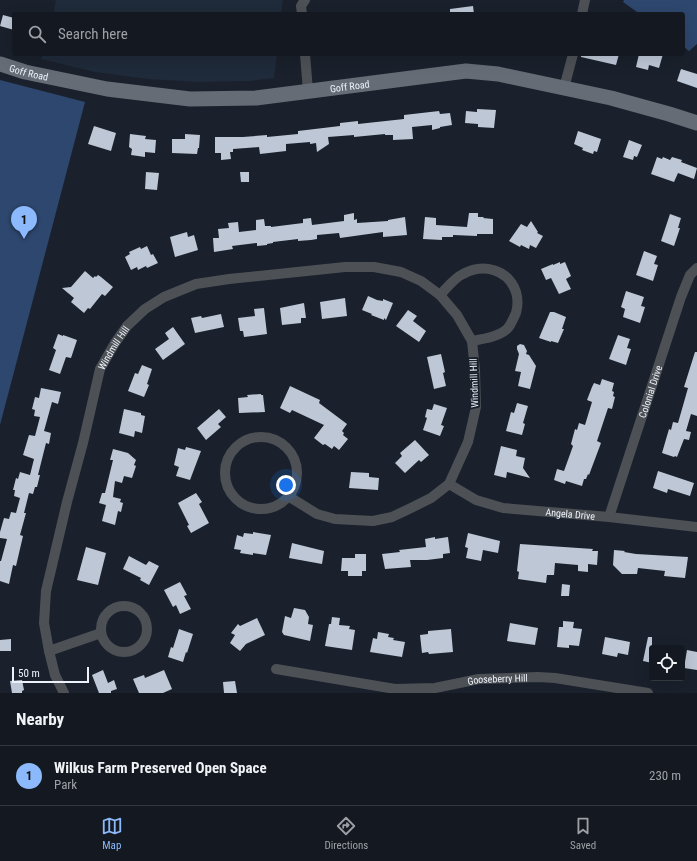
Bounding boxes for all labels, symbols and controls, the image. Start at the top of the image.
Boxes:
search box [12,12,685,56]
icon: search [26,23,48,45]
text: Search here [58,25,128,43]
street label: Goff Road [8,62,49,82]
street label: Goff Road [329,78,370,94]
pin: 1 [11,206,37,239]
street label: Windmill Hill [95,324,131,371]
street label: Windmill Hill [468,358,480,408]
street label: Colonial Drive [636,364,664,419]
your location [276,475,296,495]
street label: Angela Drive [545,506,596,521]
map controls [649,645,685,681]
button: locate [649,645,685,681]
scale bar [12,665,89,684]
text: 50 m [18,667,40,680]
street label: Gooseberry Hill [466,672,528,687]
text: Nearby [16,709,64,729]
text: Wilkus Farm Preserved Open Space [54,759,267,777]
text: 1 [26,768,32,783]
text: 230 m [649,768,681,783]
text: Park [54,777,77,792]
tab: Map [101,815,123,852]
tab: Directions [324,815,368,852]
tab: Saved [570,815,596,852]

